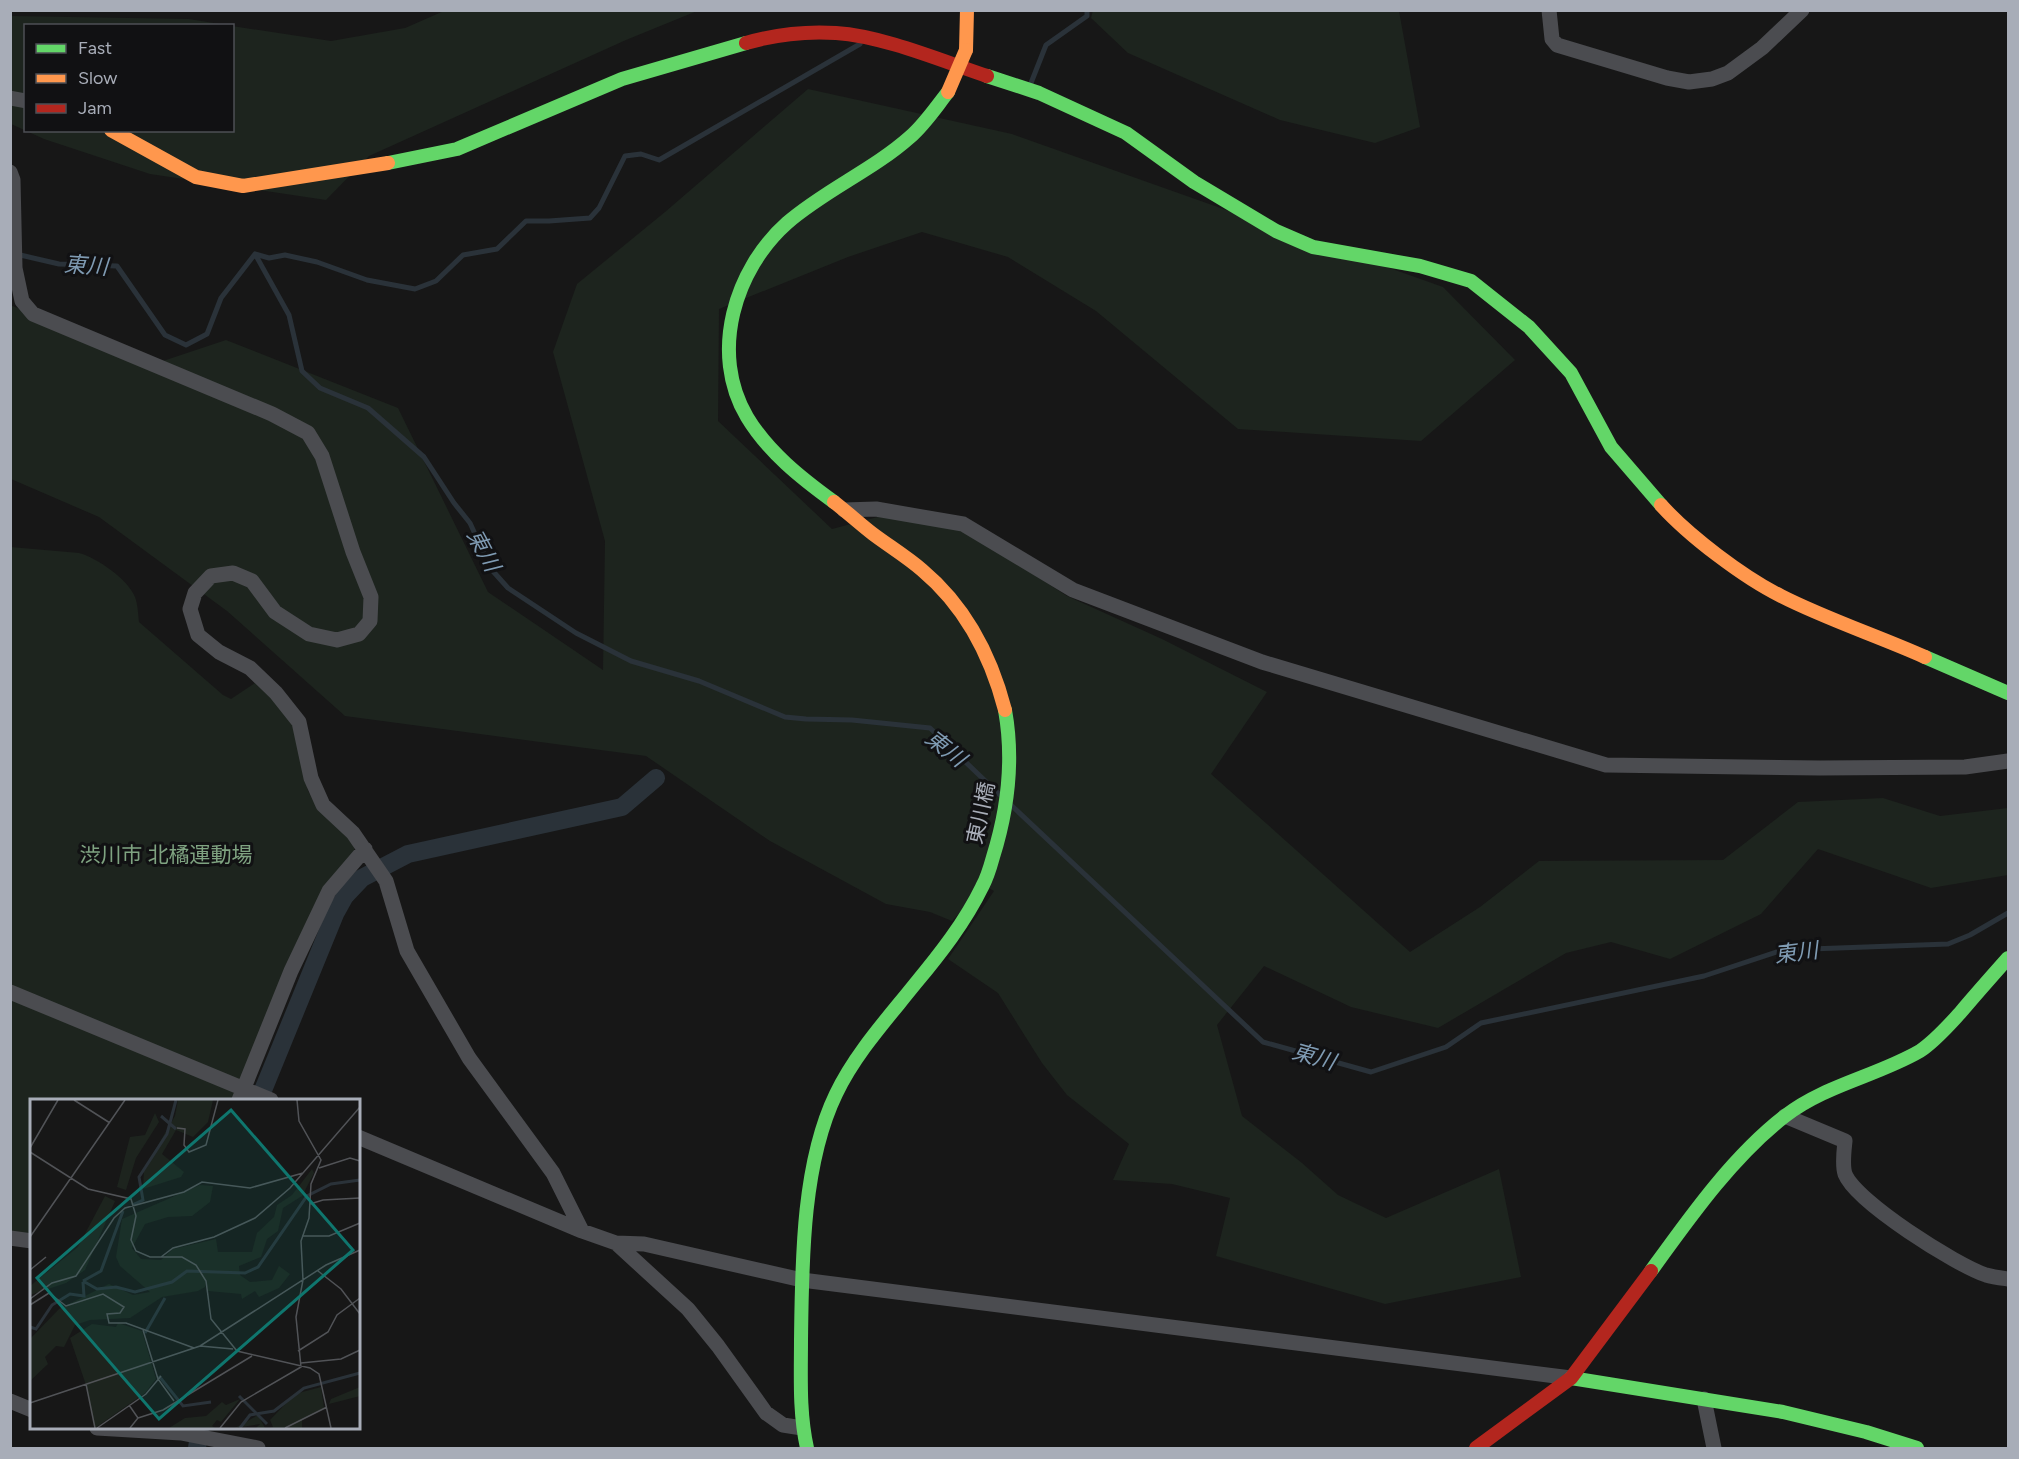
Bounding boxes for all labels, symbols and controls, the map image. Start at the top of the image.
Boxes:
legend [24,24,234,132]
text: Fast [78,37,112,59]
text: Slow [78,67,117,89]
text: Jam [78,97,112,119]
water label: 東川 [63,250,111,281]
water label: 東川 [461,524,507,578]
water label: 東川 [920,724,973,774]
street label: 東川橋 [962,779,999,846]
park label: 渋川市 北橘運動場 [79,842,253,867]
water label: 東川 [1773,936,1822,969]
water label: 東川 [1289,1037,1341,1076]
inset map [30,1099,360,1429]

